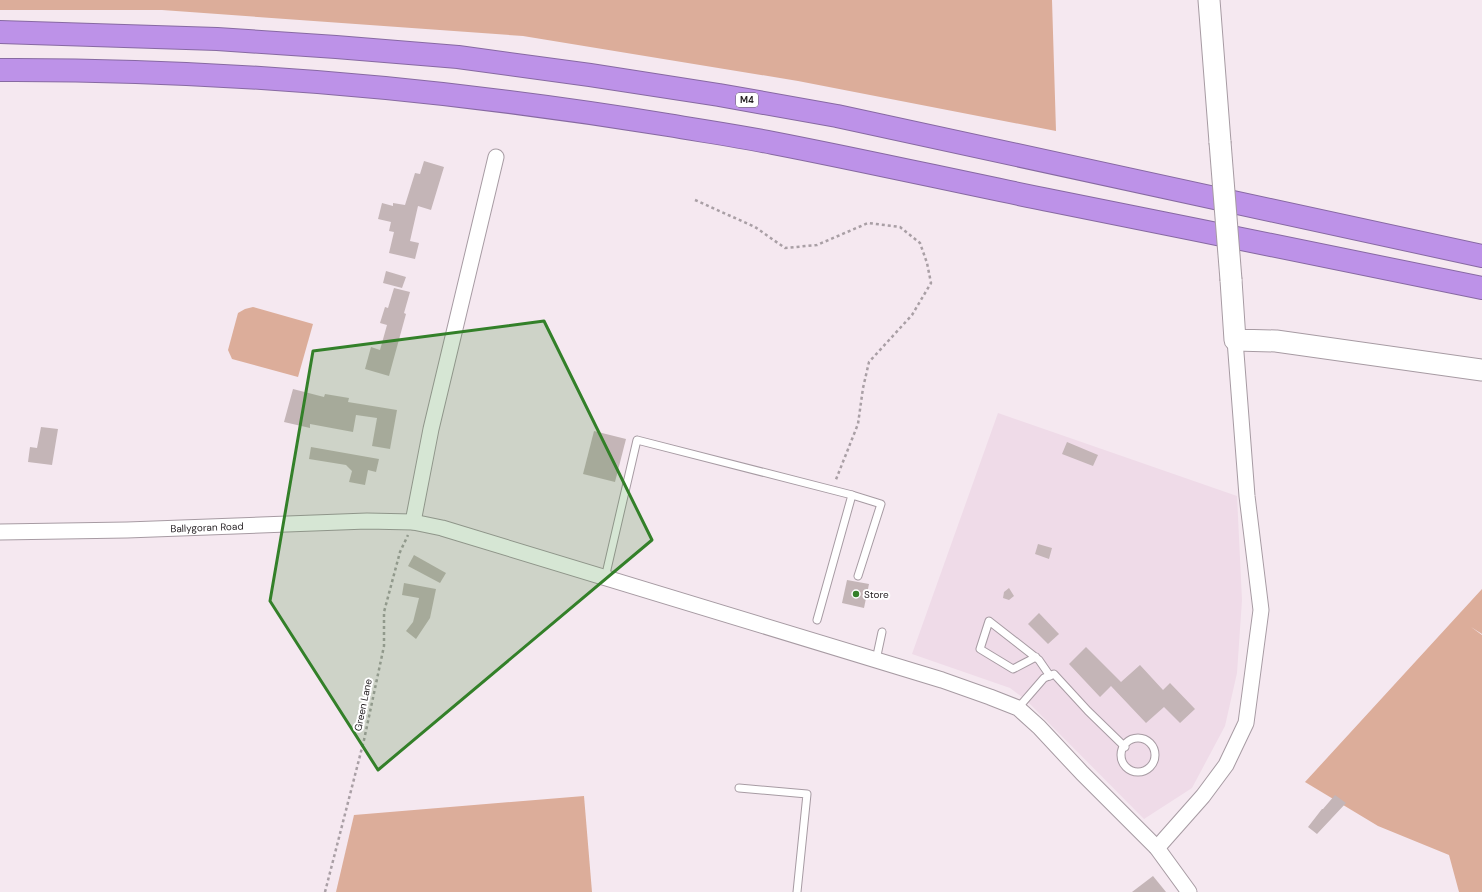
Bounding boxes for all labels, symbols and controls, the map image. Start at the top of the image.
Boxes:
road number: M4 [736,93,758,107]
street label: Ballygoran Road [170,519,244,535]
place label: Store [864,588,889,601]
marker: Store [851,589,861,599]
street label: Green Lane [351,677,375,732]

